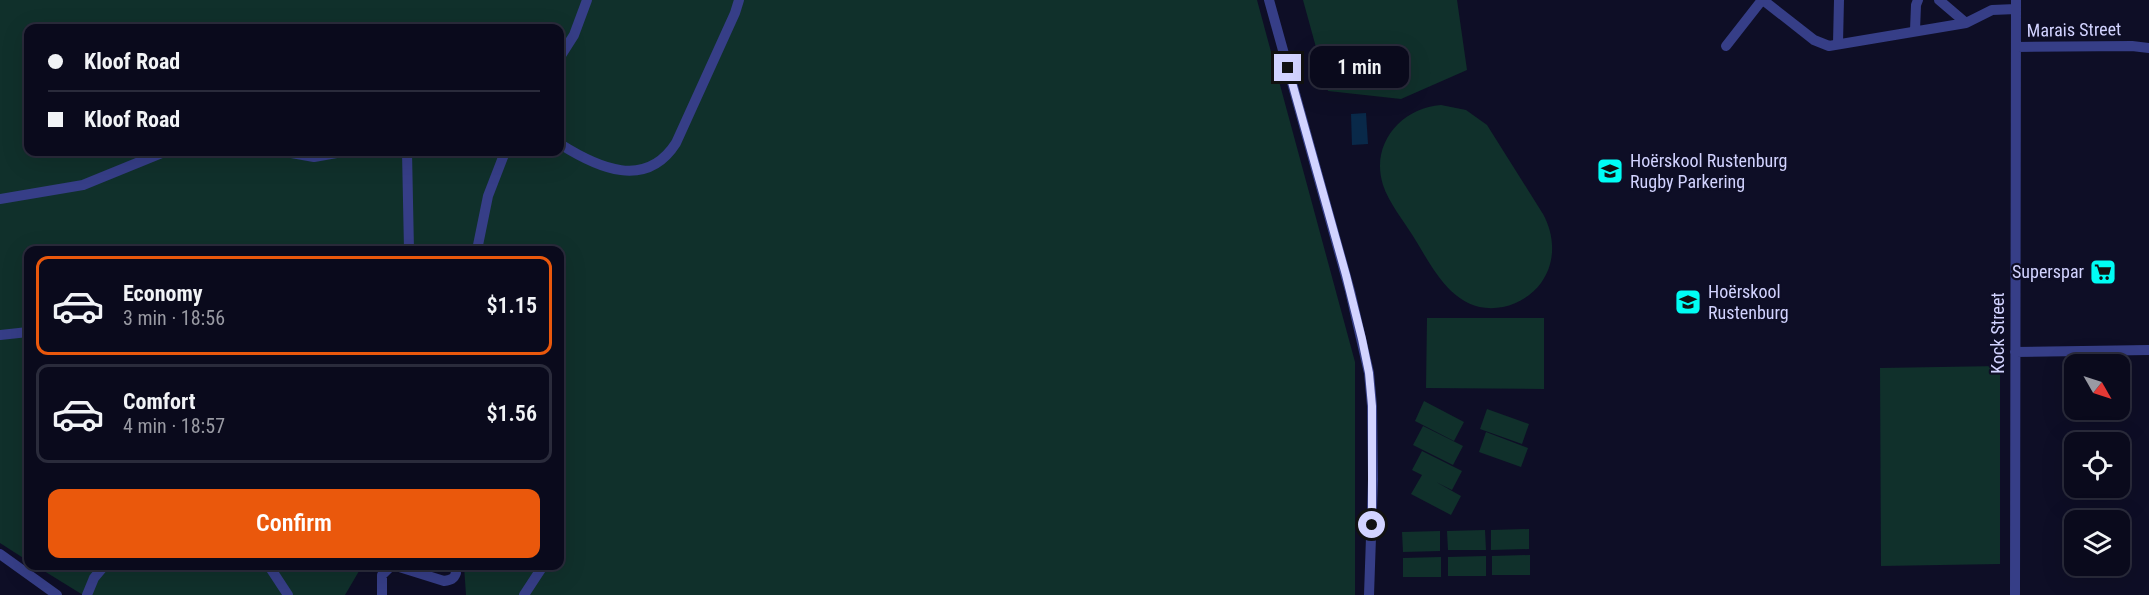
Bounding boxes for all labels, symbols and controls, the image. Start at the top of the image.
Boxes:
street label: Marais Street [2027,18,2121,41]
callout: 1 min [1309,47,1408,89]
text: Kloof Road [84,49,180,74]
route end [1274,54,1301,81]
text: 1 min [1337,55,1382,79]
text: Kloof Road [84,107,180,132]
place label: Hoërskool Rustenburg Rugby Parkering [1630,150,1788,192]
school or university icon: Hoërskool Rustenburg Rugby Parkering [1595,156,1625,186]
supermarket icon: Superspar [2088,257,2118,287]
place label: Superspar [2012,261,2085,282]
icon: car [51,279,105,333]
text: Economy [123,281,203,306]
place label: Hoërskool Rustenburg [1708,281,1789,323]
school or university icon: Hoërskool Rustenburg [1673,287,1703,317]
street label: Kock Street [1987,292,2008,374]
text: $1.15 [486,293,537,318]
text: 3 min · 18:56 [123,306,225,330]
north arrow [2064,354,2130,420]
map controls [2064,354,2130,576]
icon: car [51,387,105,441]
text: Comfort [123,389,196,414]
text: $1.56 [486,401,537,426]
text: 4 min · 18:57 [123,414,225,438]
button: locate [2064,432,2130,498]
button: Confirm [48,489,540,558]
button: layers [2064,510,2130,576]
route start [1358,511,1385,538]

